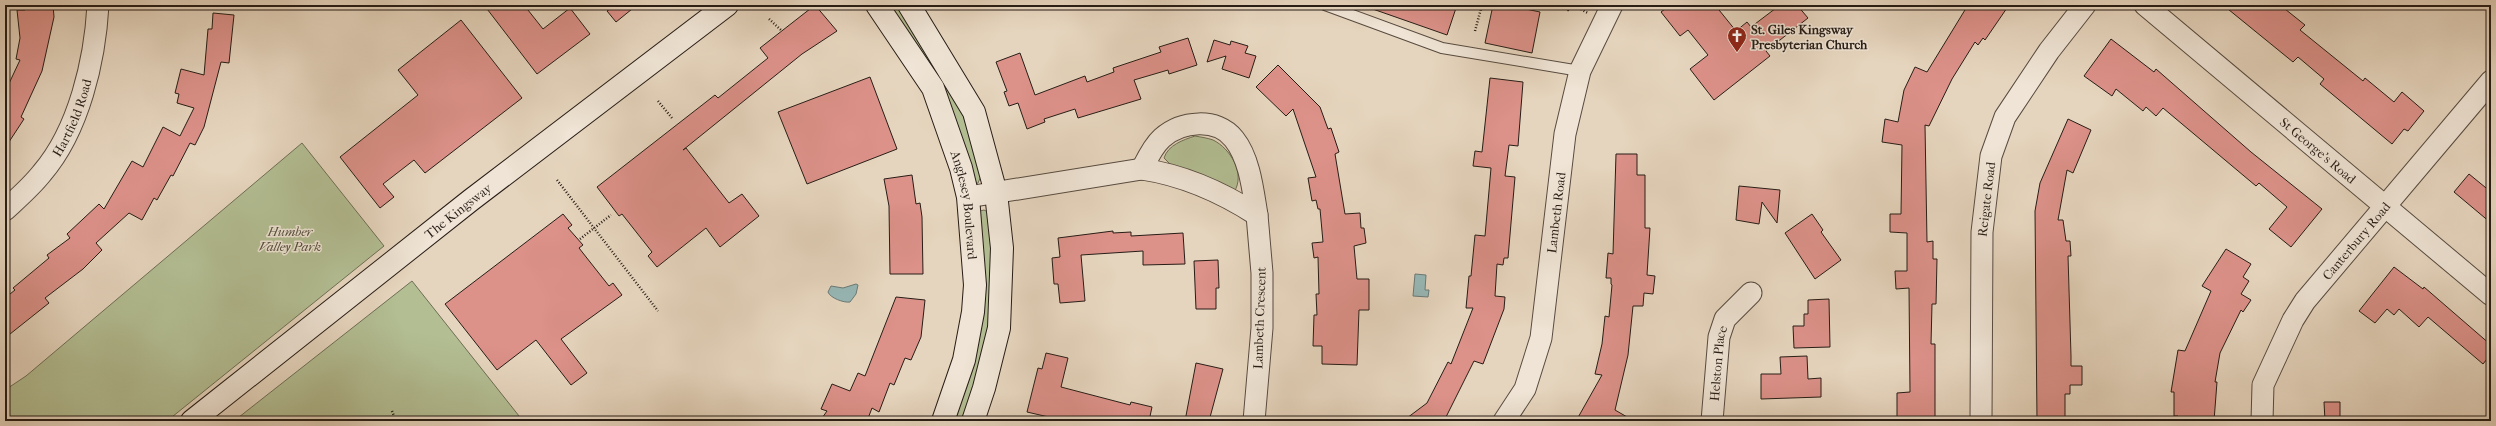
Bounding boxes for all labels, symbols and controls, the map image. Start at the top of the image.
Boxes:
place label: St. Giles Kingsway Presbyterian Church [1751,22,1868,53]
church icon: St. Giles Kingsway Presbyterian Church [1726,25,1748,53]
street label: Hartfield Road [49,76,95,159]
street label: St George's Road [2277,114,2360,187]
street label: Anglesey Boulevard [947,148,980,261]
street label: Reigate Road [1975,160,1998,238]
street label: Lambeth Road [1544,170,1569,254]
street label: The Kingsway [422,180,495,242]
street label: Canterbury Road [2319,198,2394,283]
park label: Humber Valley Park [259,224,321,254]
street label: Lambeth Crescent [1250,266,1269,369]
street label: Helston Place [1707,323,1730,402]

